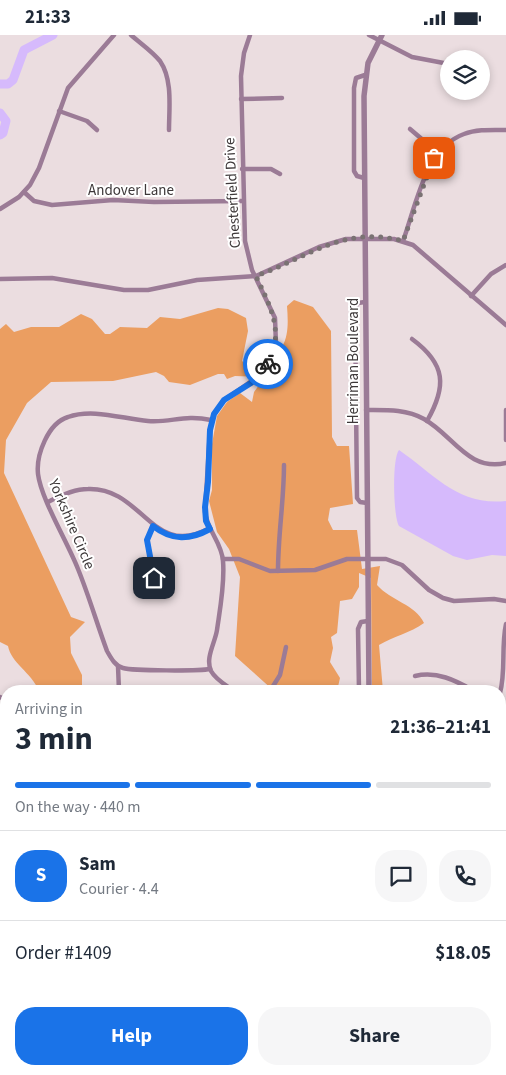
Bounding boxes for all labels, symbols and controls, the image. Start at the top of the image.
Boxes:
text: 21:33 [25,4,71,31]
map controls [440,50,490,100]
button: layers [440,50,490,100]
street label: Chesterfield Drive [219,137,246,249]
pin [413,137,455,179]
icon: bag [420,144,448,172]
street label: Andover Lane [88,180,174,201]
street label: Herriman Boulevard [343,298,364,424]
courier [243,339,293,389]
icon: bike [254,350,282,378]
street label: Yorkshire Circle [43,475,100,573]
pin [133,557,175,599]
icon: home [140,564,168,592]
text: Arriving in [15,698,83,720]
text: 21:36–21:41 [390,714,491,741]
text: 3 min [15,716,93,762]
text: On the way · 440 m [15,796,140,818]
button: chat [375,850,427,902]
button: phone [439,850,491,902]
text: Sam [79,851,116,878]
text: S [36,862,46,889]
text: Courier · 4.4 [79,878,159,900]
text: Order #1409 [15,940,112,967]
text: $18.05 [435,940,491,967]
button: Help [15,1007,248,1065]
button: Share [258,1007,491,1065]

